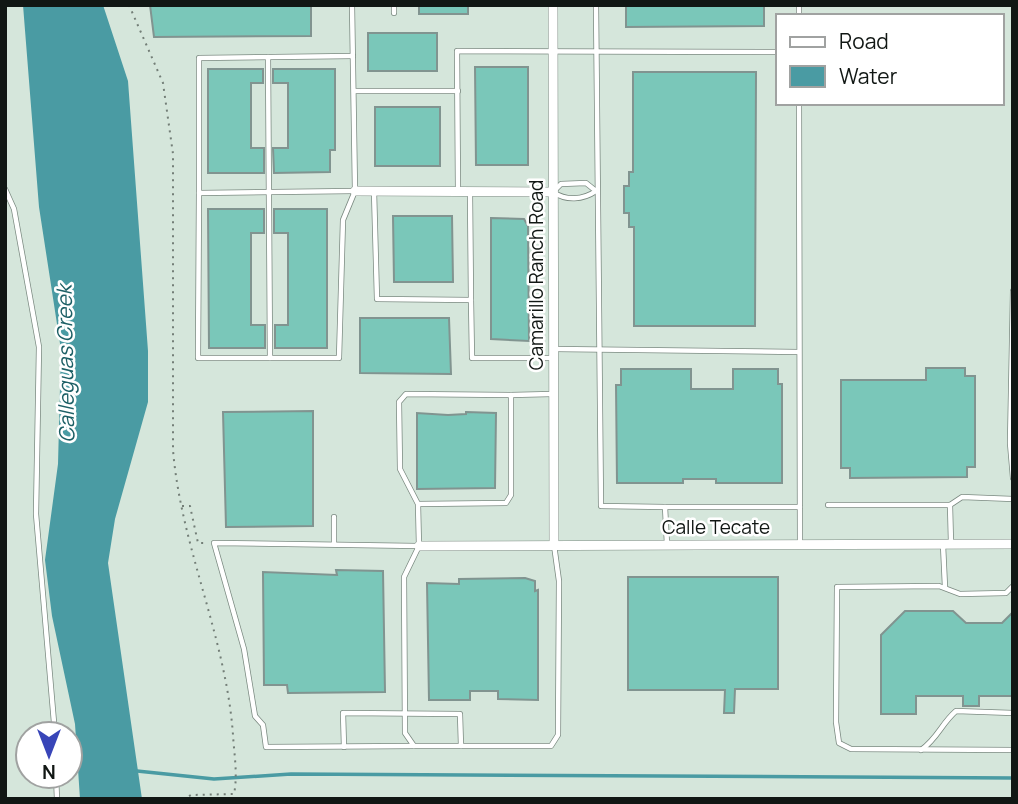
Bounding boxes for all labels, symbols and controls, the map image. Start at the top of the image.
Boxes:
legend [776,14,1004,105]
text: Road [839,27,889,55]
text: Water [839,62,898,90]
street label: Camarillo Ranch Road [523,180,549,370]
water label: Calleguas Creek [50,282,80,443]
street label: Calle Tecate [662,514,770,540]
north arrow [14,720,84,790]
text: N [42,759,56,785]

